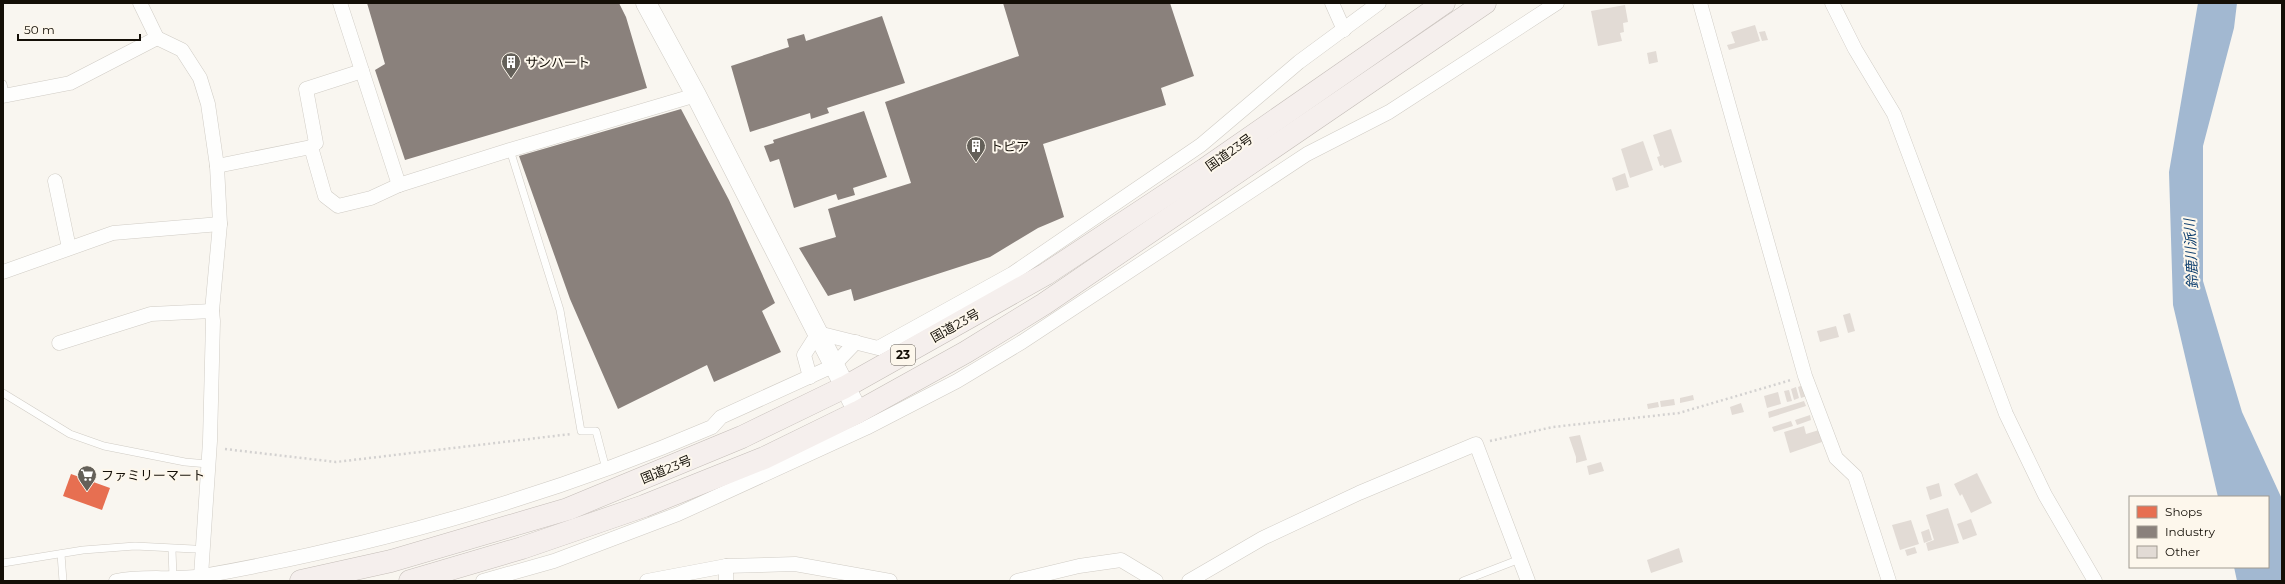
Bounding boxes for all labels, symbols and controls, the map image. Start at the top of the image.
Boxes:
scale bar [18,16,140,42]
text: 50 m [24,22,55,37]
building icon: サンハート [500,51,522,79]
place label: サンハート [525,54,590,70]
street label: 国道23号 [1202,130,1256,174]
building icon: トピア [965,135,987,163]
place label: トピア [990,138,1029,154]
water label: 鈴鹿川派川 [2180,217,2202,289]
street label: 国道23号 [928,305,982,345]
road number: 23 [891,345,915,365]
street label: 国道23号 [638,452,694,486]
supermarket icon: ファミリーマート [76,464,98,492]
place label: ファミリーマート [101,467,205,483]
legend [2129,496,2269,568]
text: Shops [2165,504,2202,519]
text: Industry [2165,524,2215,539]
text: Other [2165,544,2200,559]

